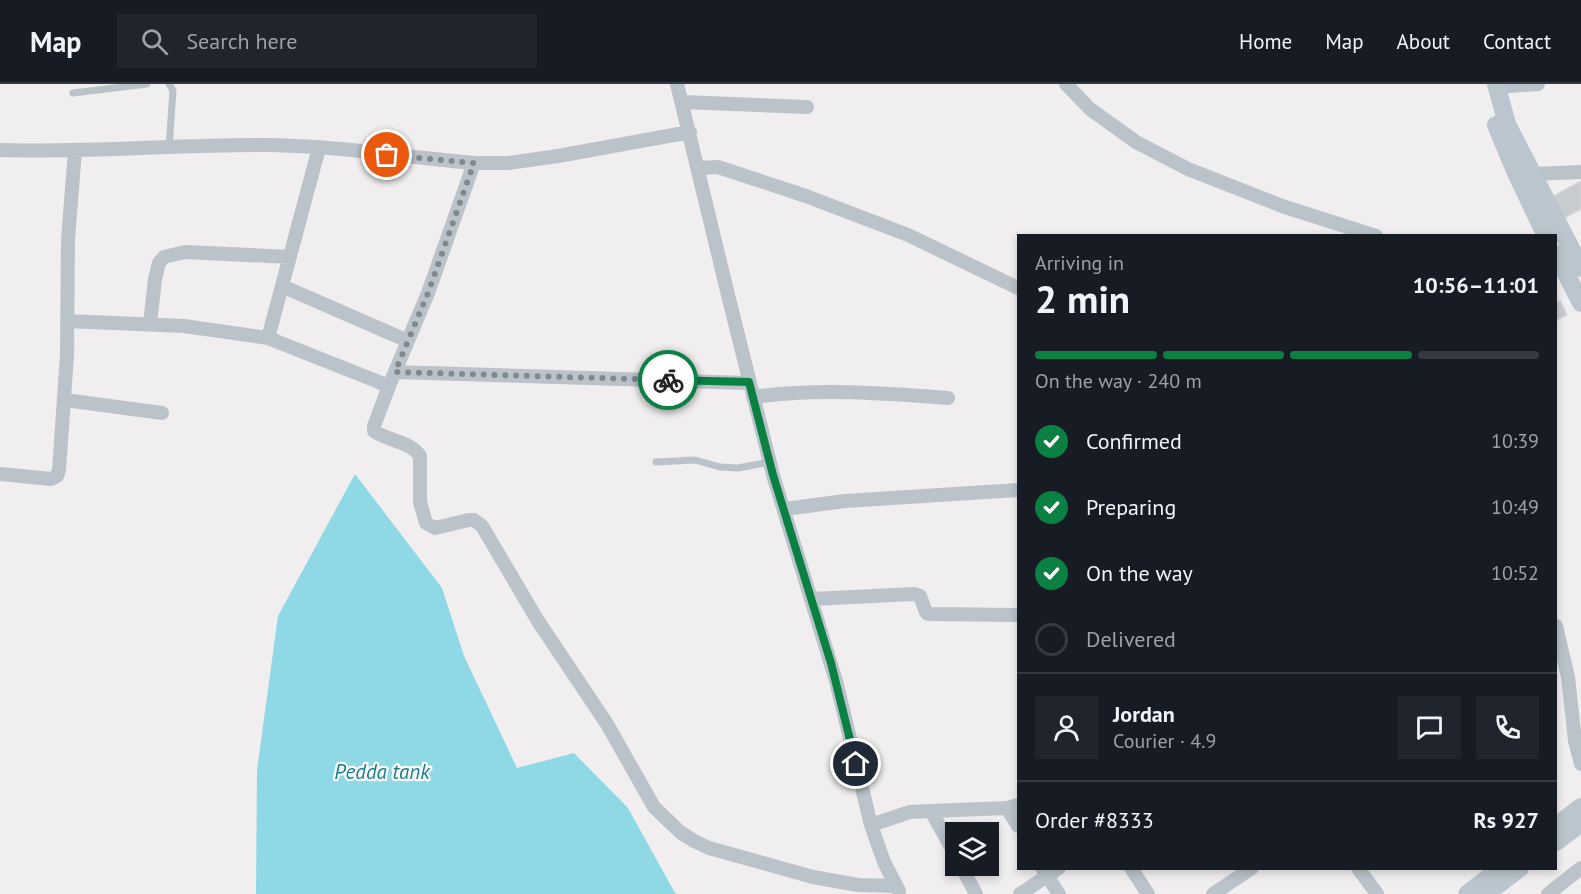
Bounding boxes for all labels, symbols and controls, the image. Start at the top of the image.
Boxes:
search box [117,14,537,68]
text: Map [30,23,81,60]
icon: search [138,25,171,58]
text: Search here [186,27,297,55]
text: Home [1239,28,1292,55]
text: Map [1325,28,1364,55]
text: About [1397,28,1450,55]
text: Contact [1483,28,1551,55]
pin [361,129,412,180]
icon: bag [370,138,403,171]
text: Arriving in [1035,250,1124,276]
text: 10:56–11:01 [1413,271,1539,299]
text: 2 min [1035,273,1130,324]
courier [638,350,698,410]
icon: bike [652,364,685,397]
text: On the way · 240 m [1035,368,1202,394]
icon: check [1035,425,1068,458]
text: Confirmed [1086,427,1182,455]
text: 10:39 [1491,428,1539,454]
icon: check [1035,491,1068,524]
text: Preparing [1086,493,1176,521]
text: 10:49 [1491,494,1539,520]
icon: check [1035,557,1068,590]
text: On the way [1086,559,1193,587]
text: 10:52 [1491,560,1539,586]
text: Delivered [1086,625,1176,653]
button: person [1035,696,1098,759]
button: chat [1398,696,1461,759]
button: phone [1476,696,1539,759]
text: Jordan [1113,700,1175,728]
text: Courier · 4.9 [1113,728,1216,754]
pin [830,738,881,789]
icon: home [839,747,872,780]
water label: Pedda tank [334,758,431,785]
text: Order #8333 [1035,806,1154,834]
text: Rs 927 [1473,806,1539,834]
map controls [945,822,999,876]
button: layers [945,822,999,876]

